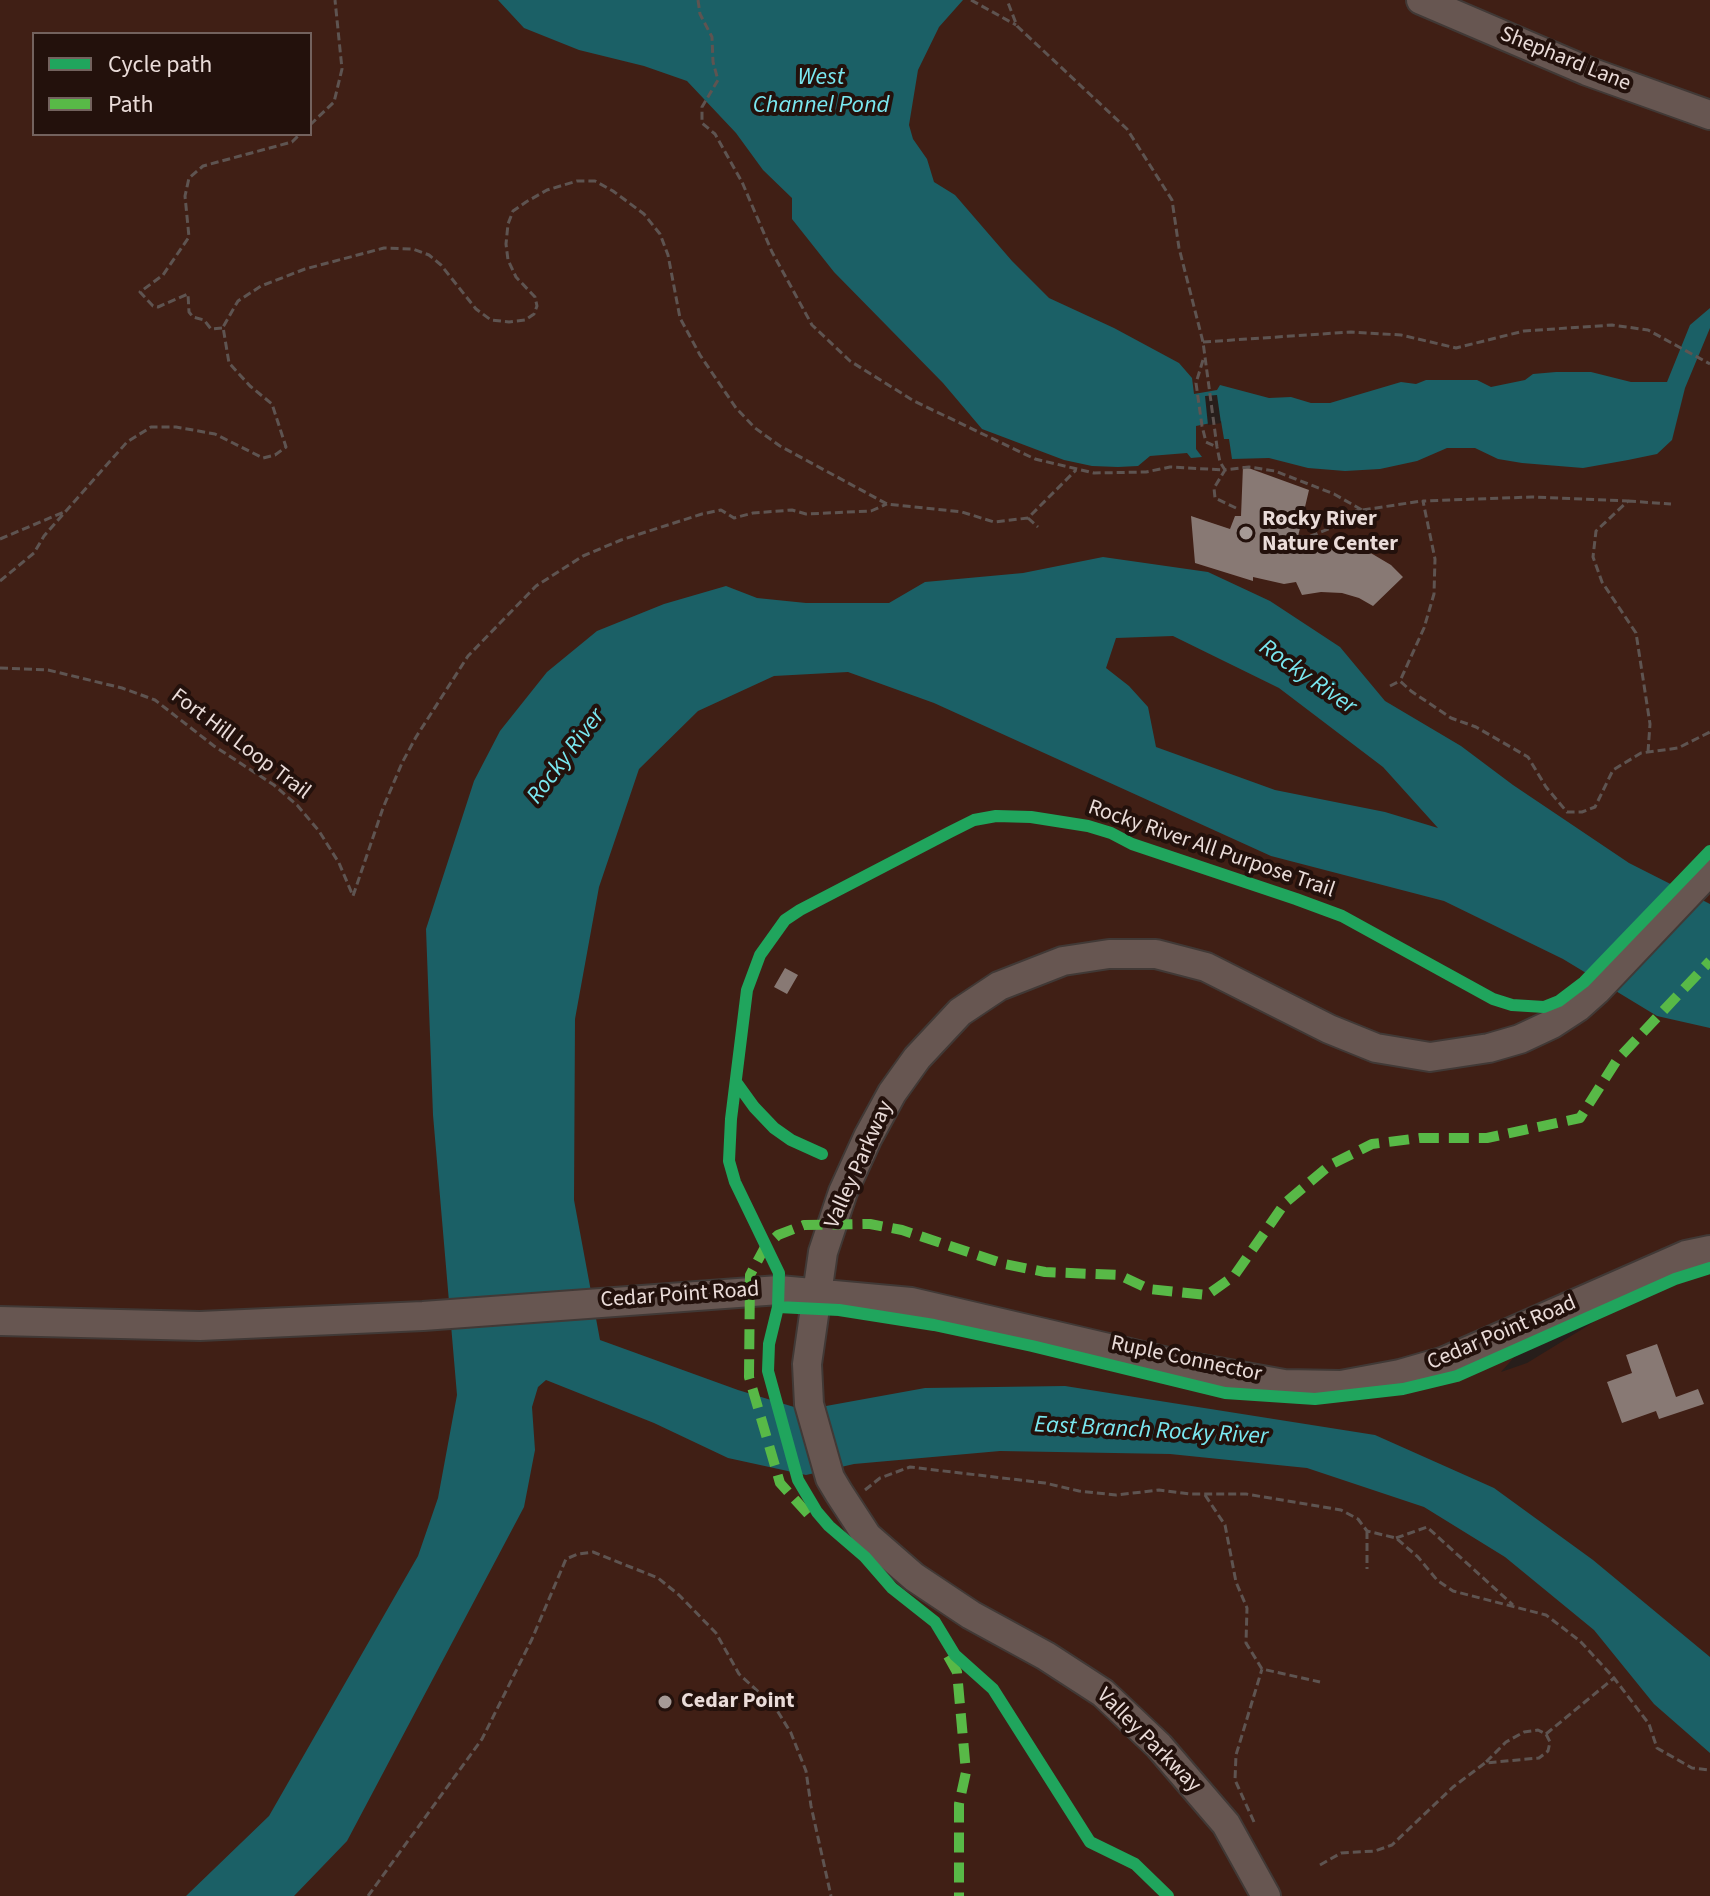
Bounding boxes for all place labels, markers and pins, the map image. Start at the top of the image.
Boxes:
place label: Rocky River Nature Center [1262,507,1398,558]
marker: Rocky River Nature Center [1237,524,1255,542]
place label: Cedar Point [681,1689,794,1715]
marker: Cedar Point [656,1693,674,1711]

